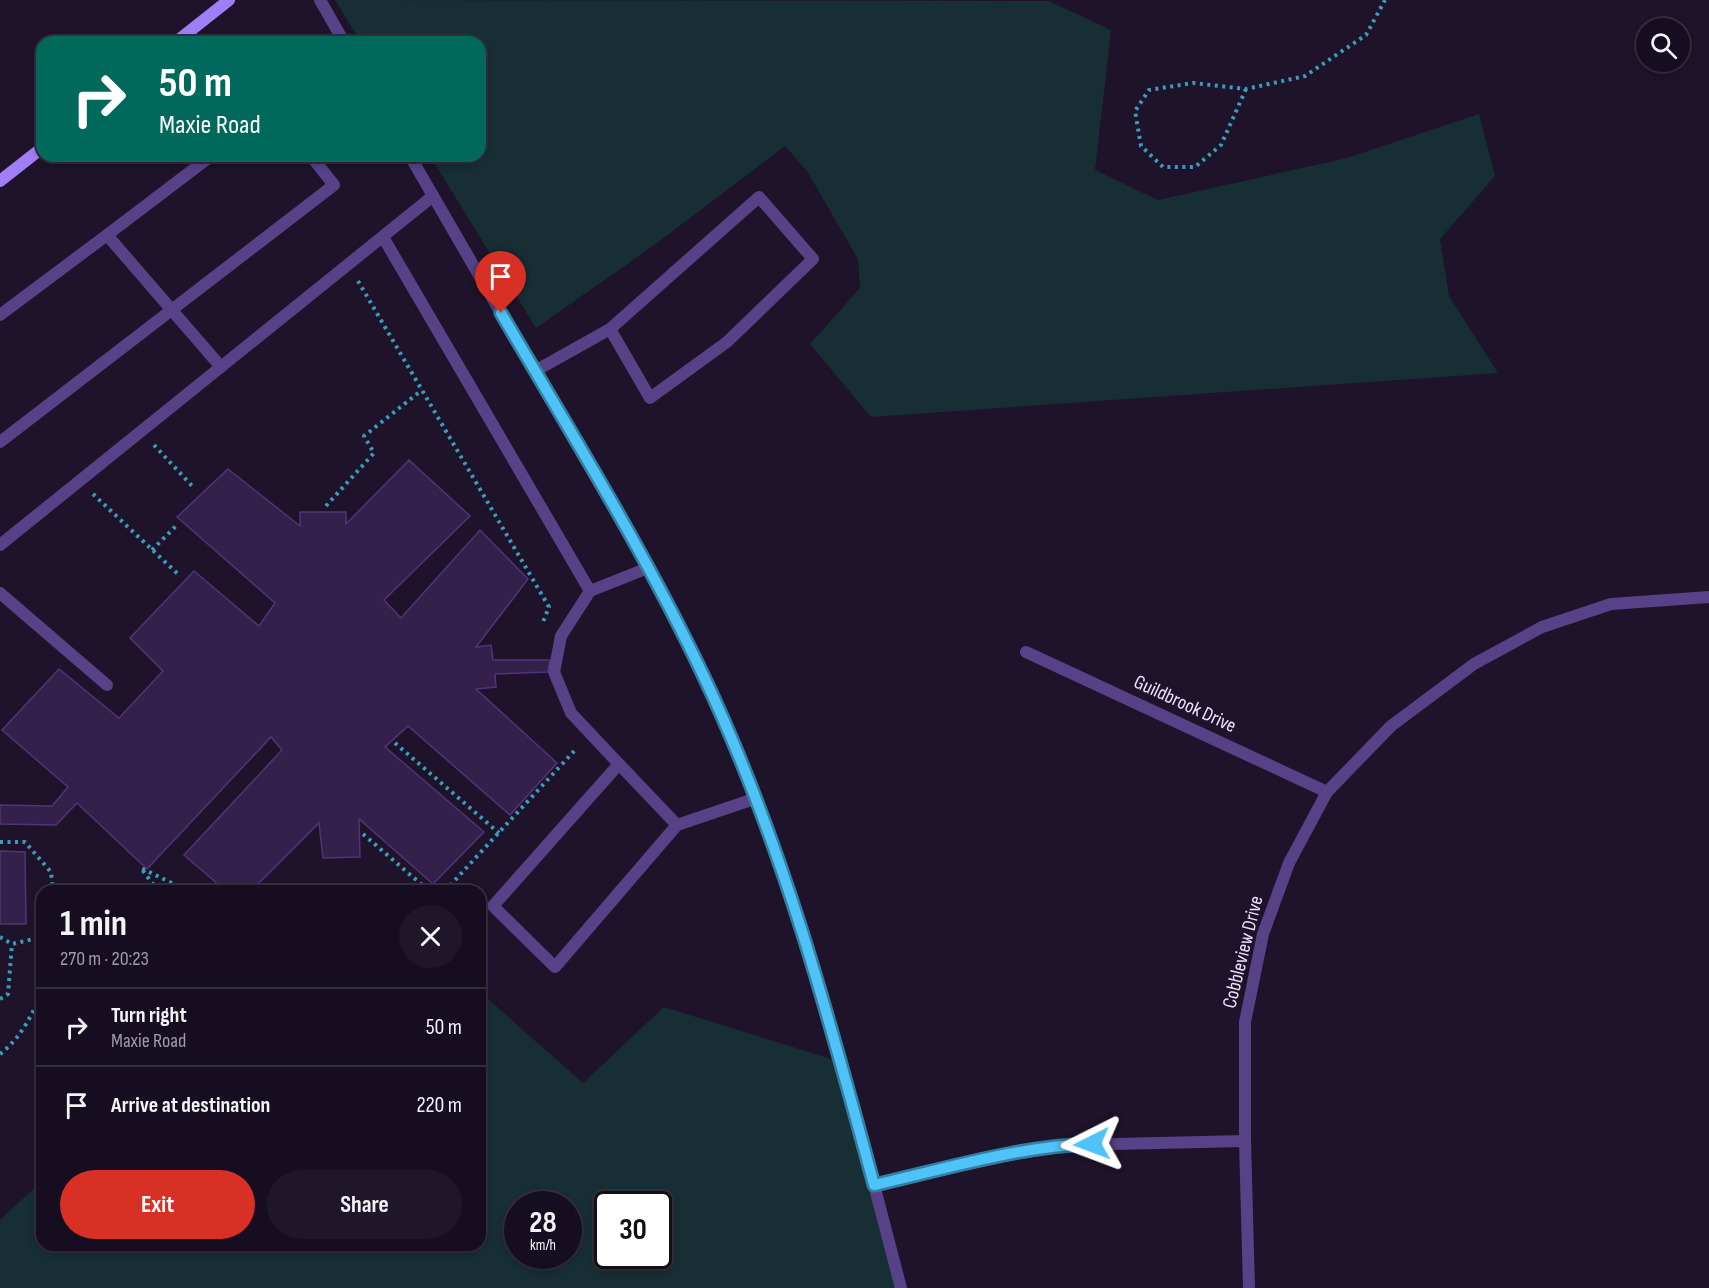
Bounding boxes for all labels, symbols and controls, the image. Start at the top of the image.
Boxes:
map controls [1636,18,1690,72]
button: search [1636,18,1690,72]
text: 50 m [159,58,232,109]
icon: right [60,60,138,138]
text: Maxie Road [159,109,261,141]
pin [475,251,526,313]
icon: arrive [484,260,517,293]
street label: Guildbrook Drive [1130,670,1240,738]
street label: Cobbleview Drive [1217,893,1269,1011]
text: 1 min [60,903,127,946]
button: close [399,905,462,968]
text: 270 m · 20:23 [60,947,149,971]
text: Turn right [111,1002,187,1029]
icon: right [60,1011,93,1044]
text: 50 m [426,1014,462,1041]
text: Maxie Road [111,1029,186,1053]
icon: arrive [60,1089,93,1122]
text: Arrive at destination [111,1092,270,1119]
text: 220 m [416,1092,462,1119]
position arrow [1060,1112,1124,1176]
button: Exit [60,1170,255,1239]
button: Share [267,1170,462,1239]
speed limit sign: 30 [594,1191,672,1269]
text: 28 [529,1205,557,1241]
text: km/h [530,1236,556,1255]

